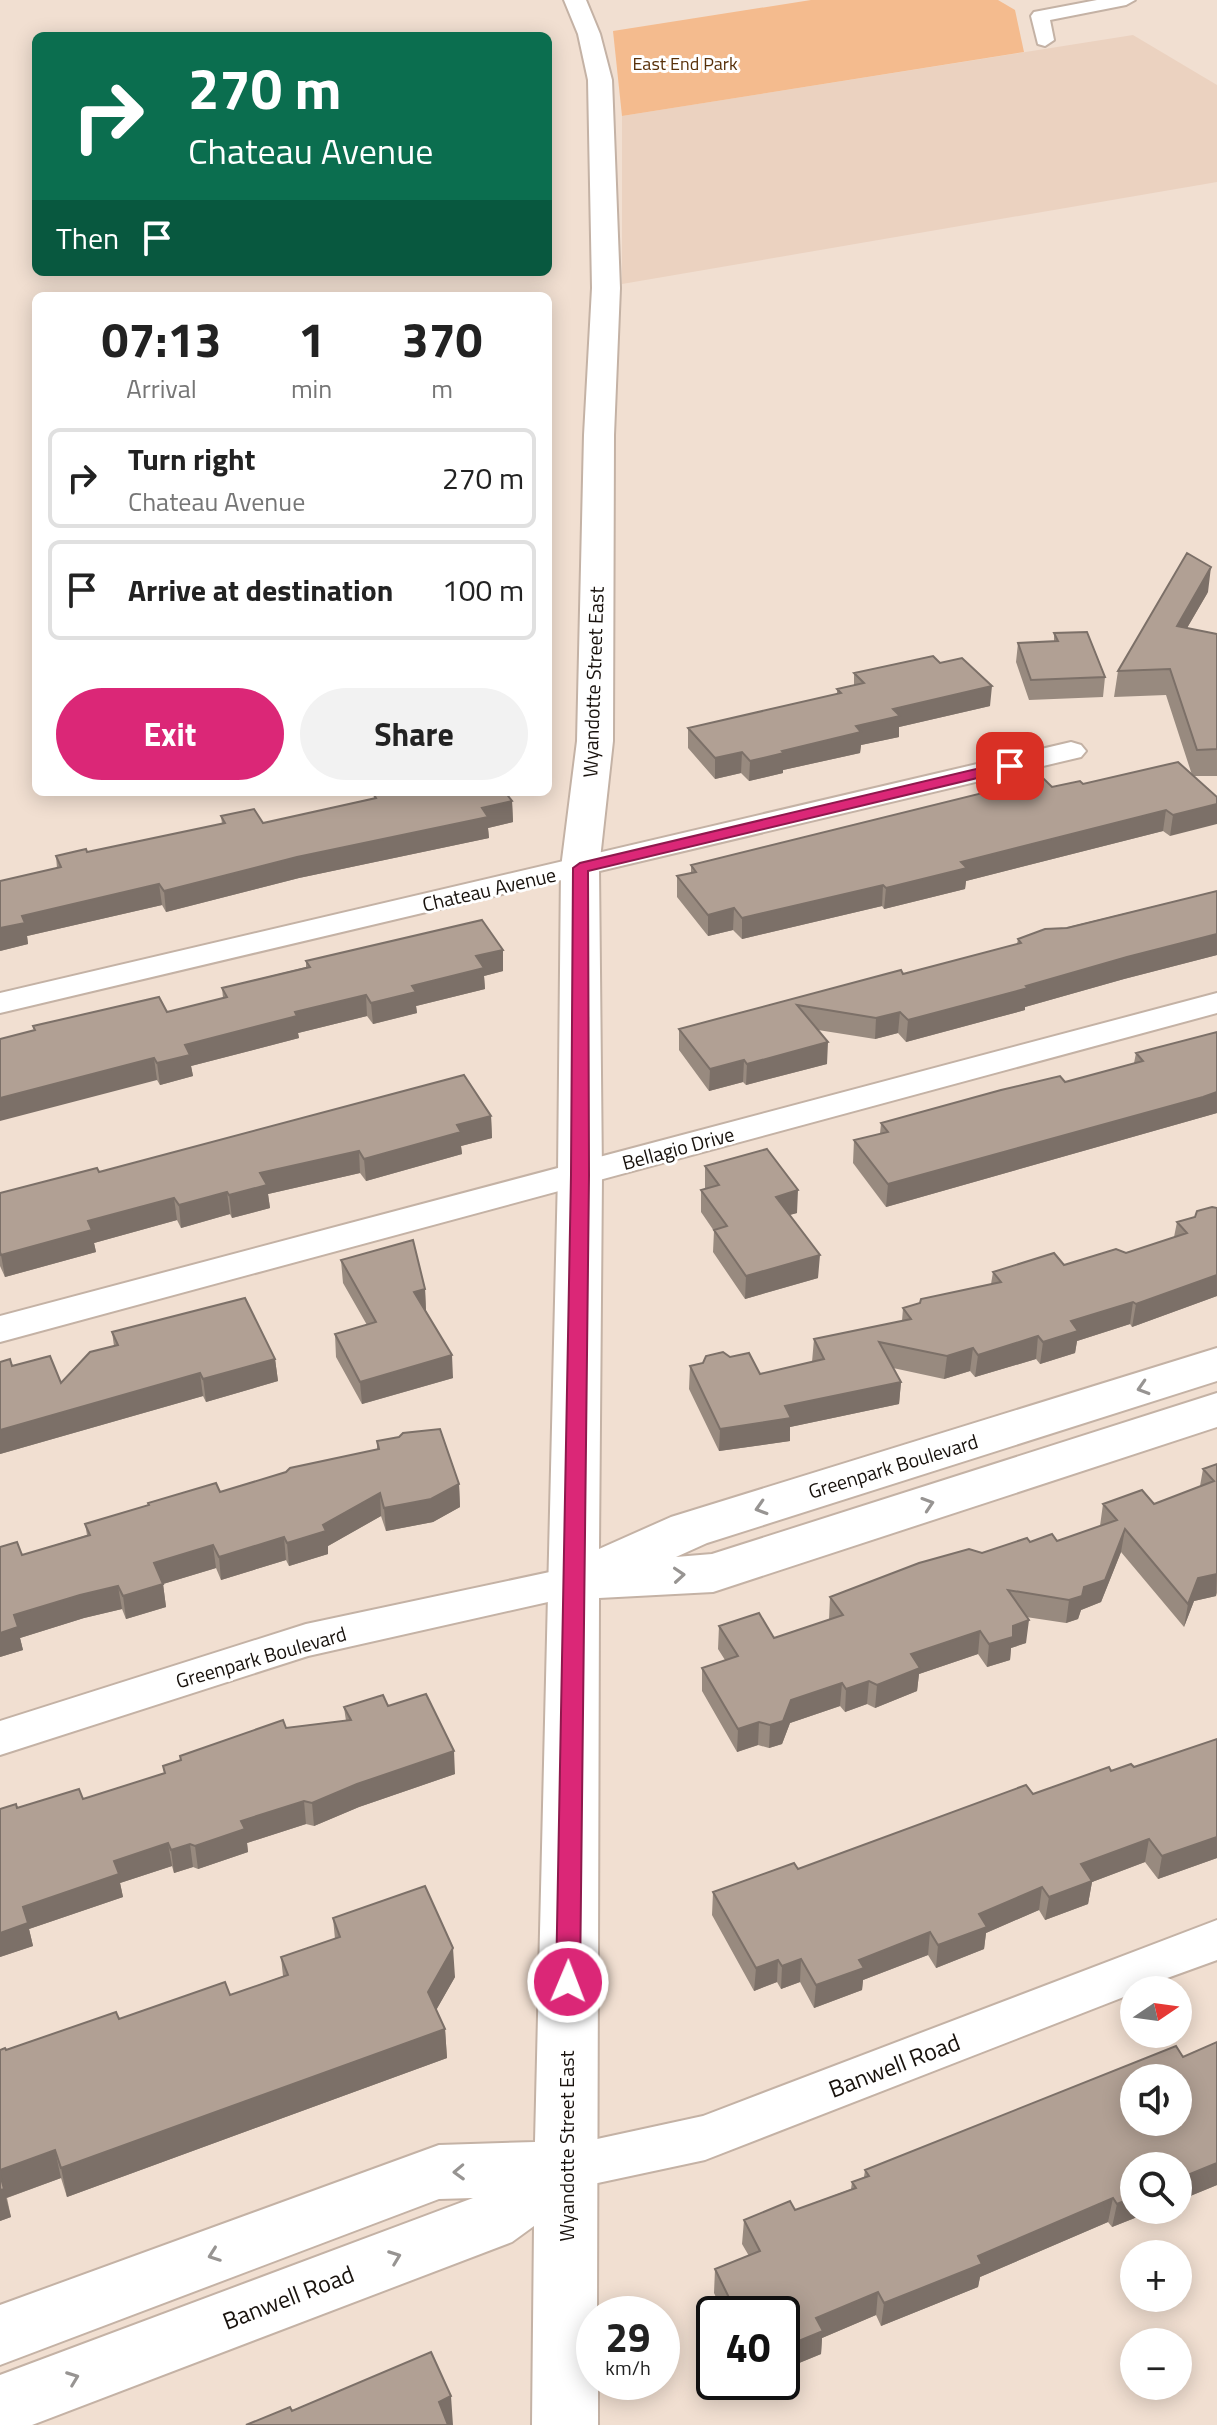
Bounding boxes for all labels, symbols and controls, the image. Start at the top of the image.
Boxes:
text: 270 m [188,46,341,131]
park label: East End Park [632,50,738,77]
icon: right [56,64,160,168]
text: Chateau Avenue [188,123,433,178]
text: Then [56,215,119,261]
icon: arrive [135,216,179,260]
text: 07:13 [102,303,221,376]
text: 1 [298,303,325,376]
text: 370 [402,303,482,376]
text: Arrival [126,369,197,408]
text: min [291,369,332,408]
text: m [431,369,453,408]
text: Turn right [128,436,256,482]
text: 270 m [442,455,524,501]
icon: right [60,456,104,500]
text: Chateau Avenue [128,482,305,521]
text: Arrive at destination [128,567,393,613]
text: 100 m [442,567,524,613]
icon: arrive [60,568,104,612]
street label: Wyandotte Street East [574,586,612,778]
button: Exit [56,688,284,780]
button: Share [300,688,528,780]
pin [976,732,1044,800]
icon: arrive [988,744,1032,788]
street label: Chateau Avenue [419,859,559,919]
street label: Bellagio Drive [618,1118,738,1178]
one-way arrow [1136,1378,1150,1394]
street label: Greenpark Boulevard [804,1425,982,1507]
one-way arrow [921,1497,935,1513]
one-way arrow [755,1499,768,1515]
one-way arrow [673,1567,686,1584]
street label: Greenpark Boulevard [172,1618,350,1696]
position arrow [526,1940,610,2024]
north arrow [1120,1976,1192,2048]
map controls [1120,1976,1192,2400]
street label: Banwell Road [823,2023,965,2107]
street label: Wyandotte Street East [551,2051,582,2241]
button: sound [1120,2064,1192,2136]
button: search [1120,2152,1192,2224]
one-way arrow [452,2163,465,2180]
button: + [1120,2240,1192,2312]
one-way arrow [208,2245,222,2262]
one-way arrow [387,2250,401,2267]
street label: Banwell Road [217,2255,359,2339]
speed limit sign: 40 [696,2296,800,2400]
text: 29 [606,2307,650,2368]
button: − [1120,2328,1192,2400]
text: km/h [605,2352,651,2383]
one-way arrow [65,2371,79,2388]

